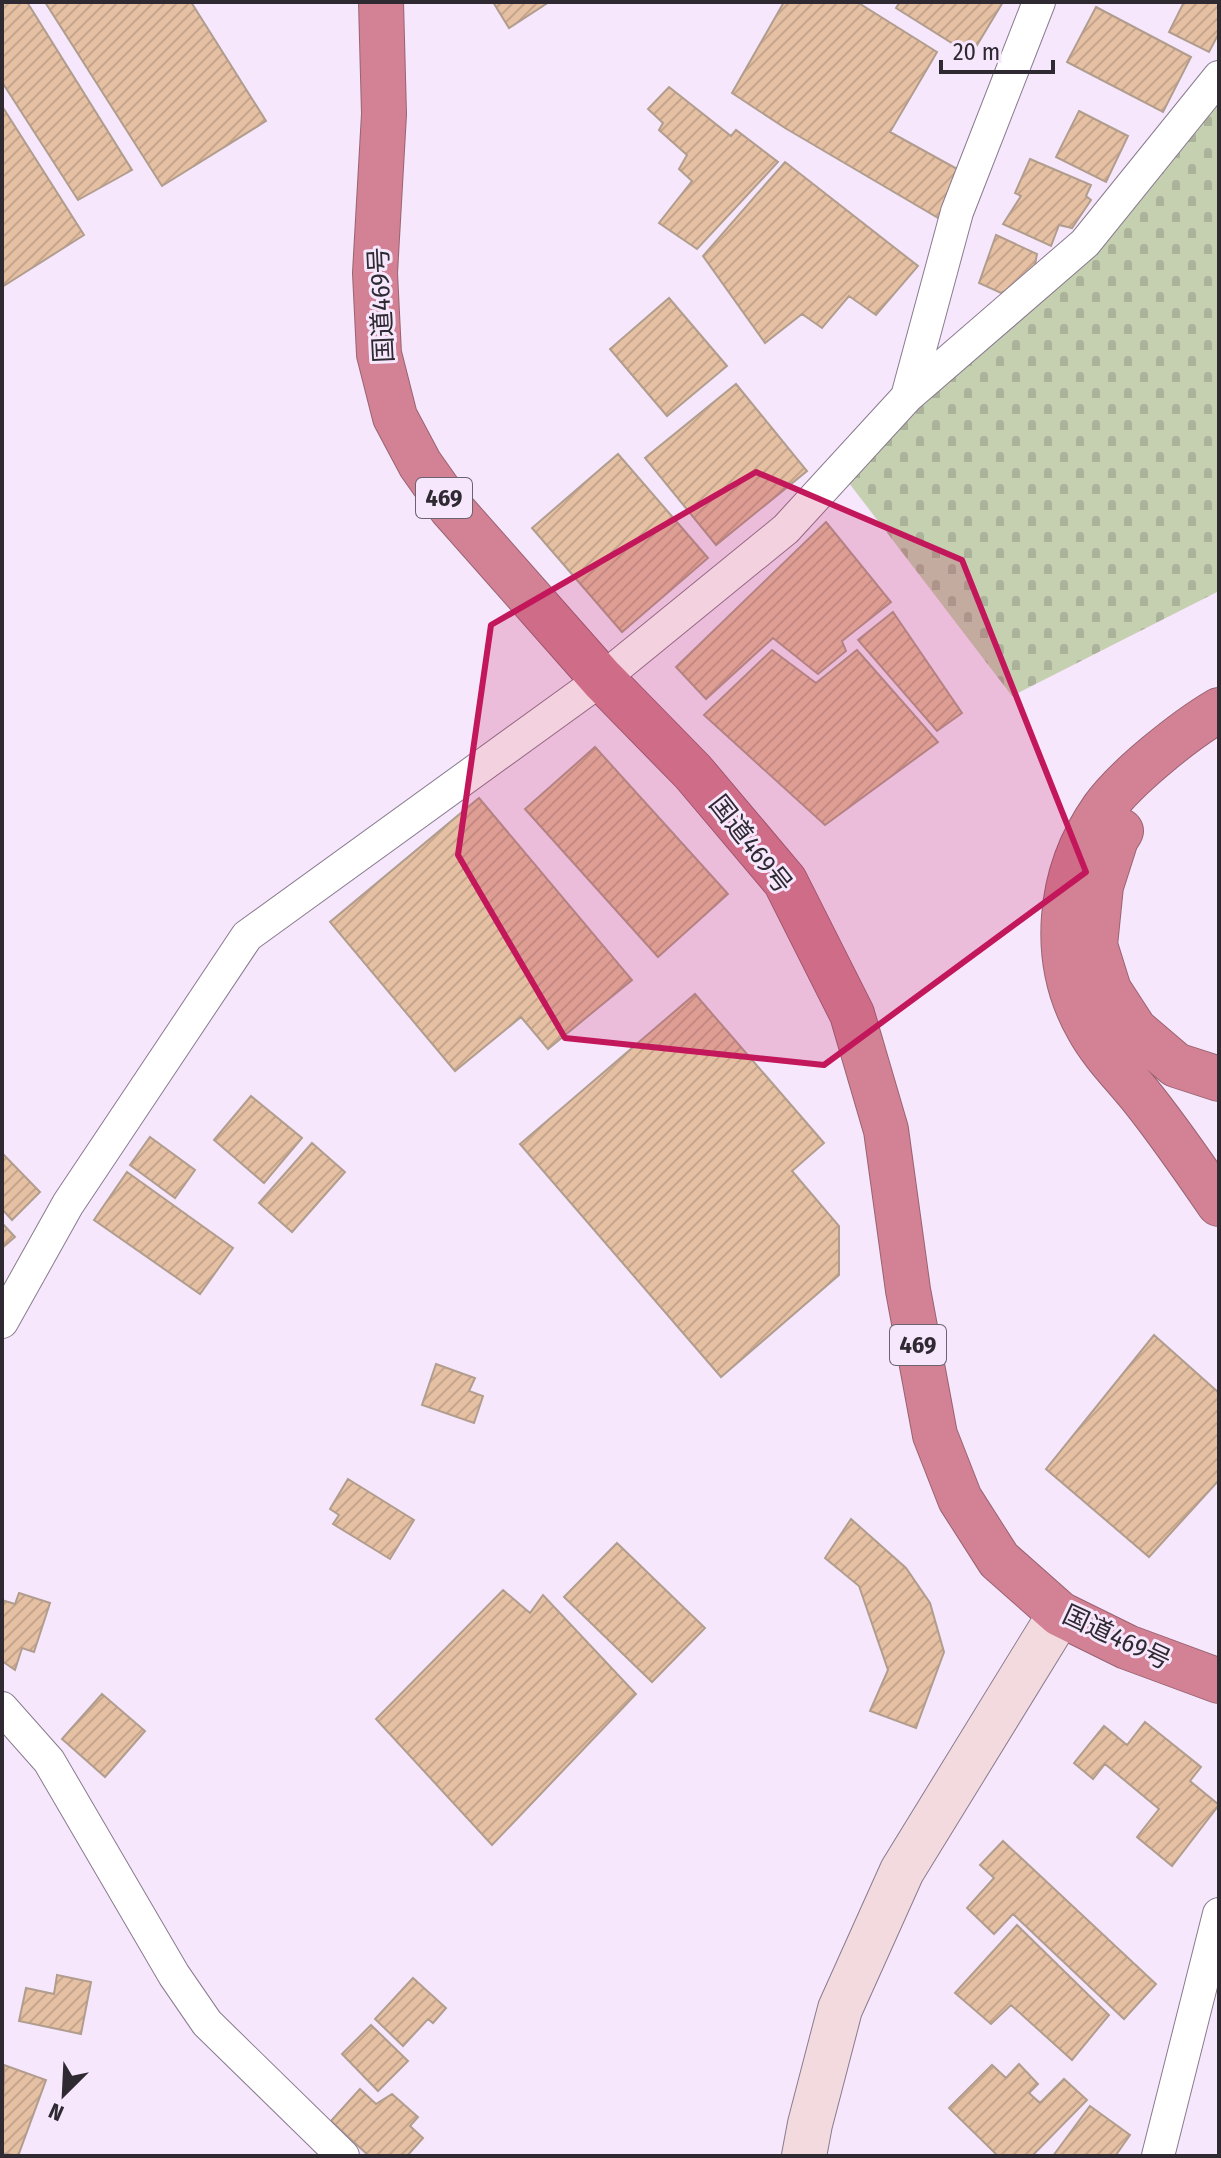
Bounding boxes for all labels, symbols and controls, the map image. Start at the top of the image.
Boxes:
scale bar [941,24,1053,74]
text: 20 m [953,38,1000,66]
street label: 国道469号 [363,246,400,364]
road number: 469 [416,478,472,518]
street label: 国道469号 [703,789,798,899]
road number: 469 [890,1325,946,1365]
street label: 国道469号 [1058,1599,1176,1676]
north arrow [24,2054,104,2134]
text: N [45,2097,68,2127]

